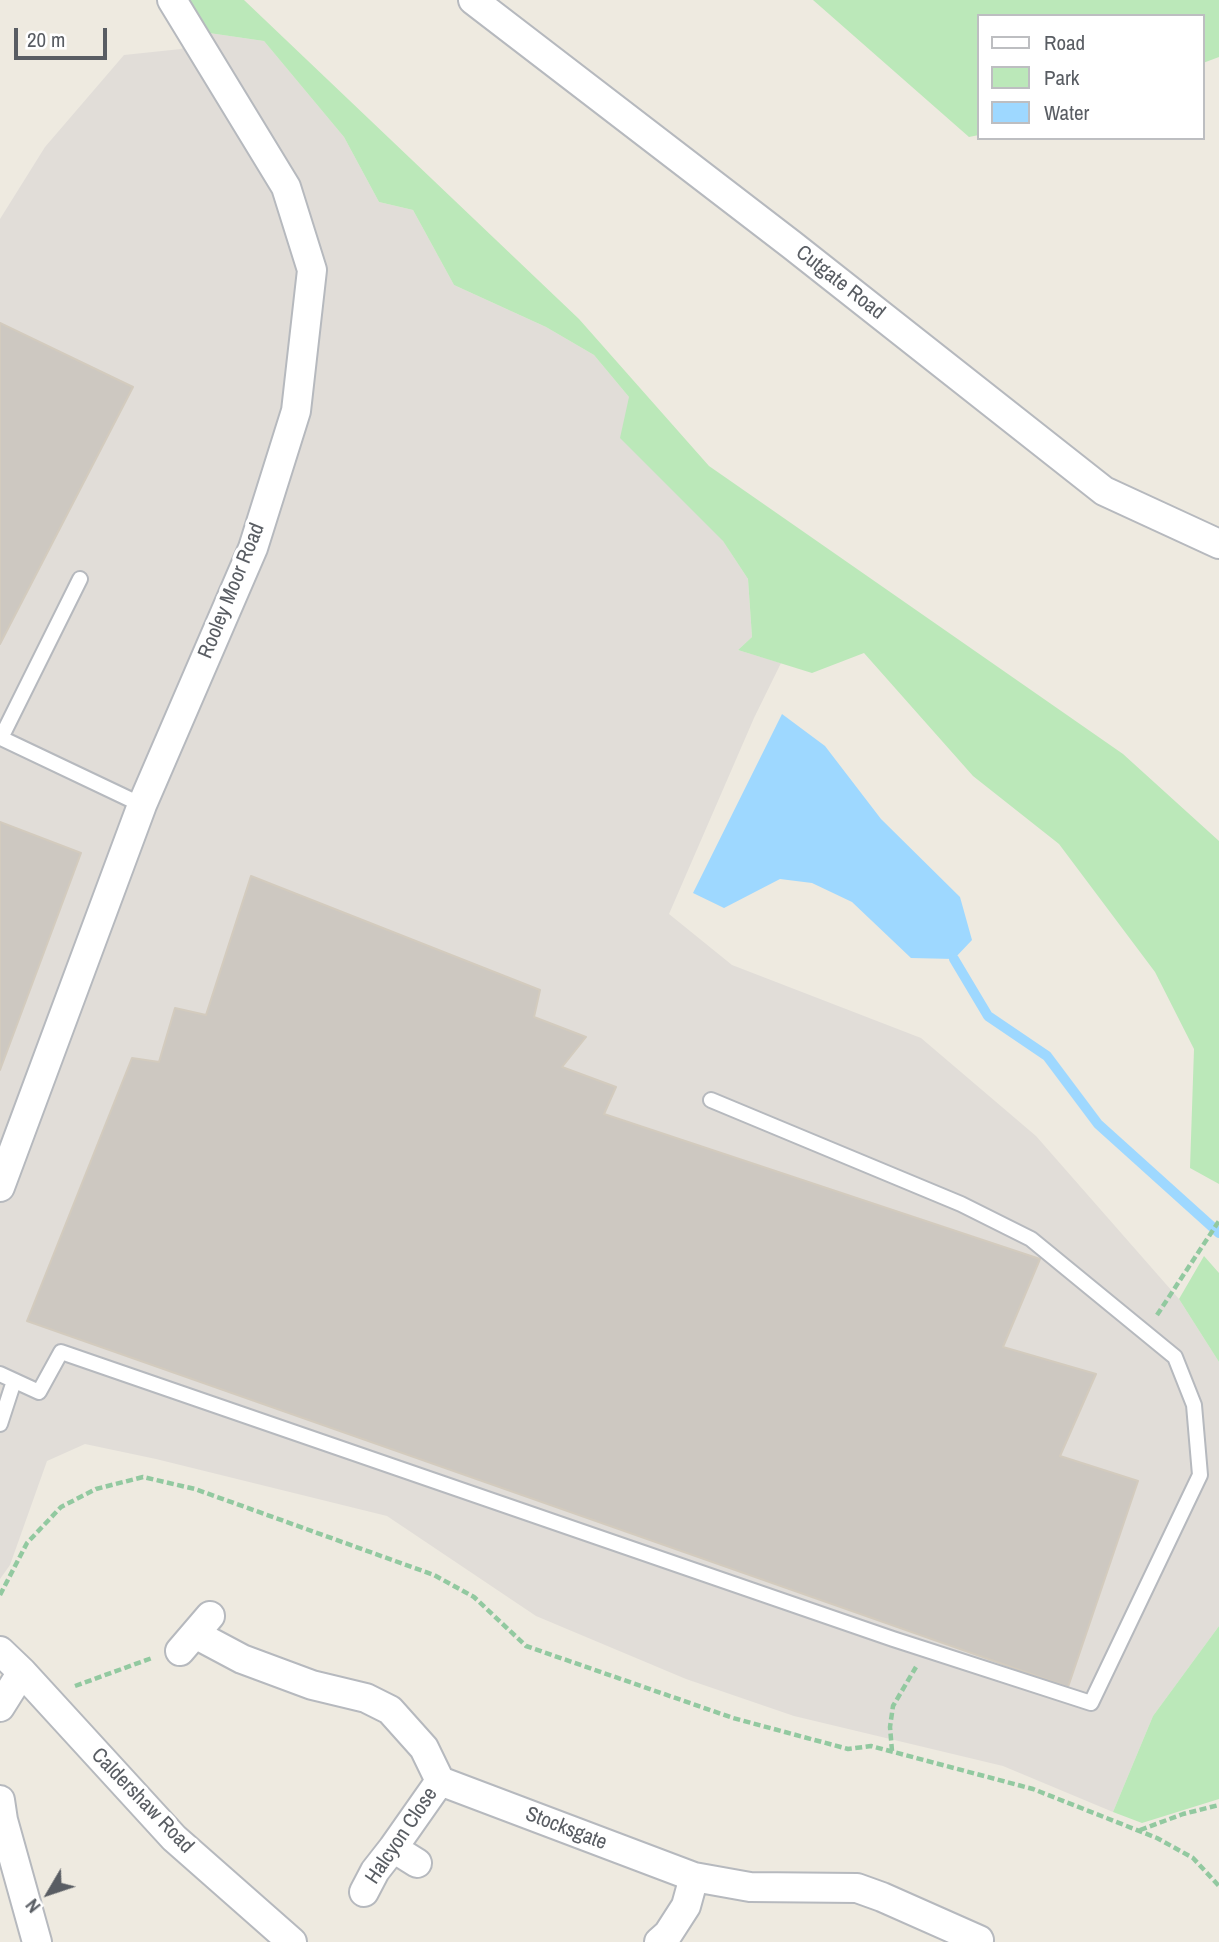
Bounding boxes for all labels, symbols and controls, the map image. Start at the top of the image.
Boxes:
scale bar [18,14,110,58]
legend [978,14,1205,140]
text: 20 m [27,25,65,54]
text: Road [1044,28,1085,57]
text: Park [1044,63,1079,92]
text: Water [1044,98,1089,127]
street label: Cutgate Road [790,240,890,326]
street label: Rooley Moor Road [193,520,271,662]
street label: Caldershaw Road [85,1743,199,1859]
street label: Halcyon Close [361,1783,443,1889]
street label: Stocksgate [522,1802,610,1856]
north arrow [14,1858,84,1928]
text: N [19,1894,46,1919]

